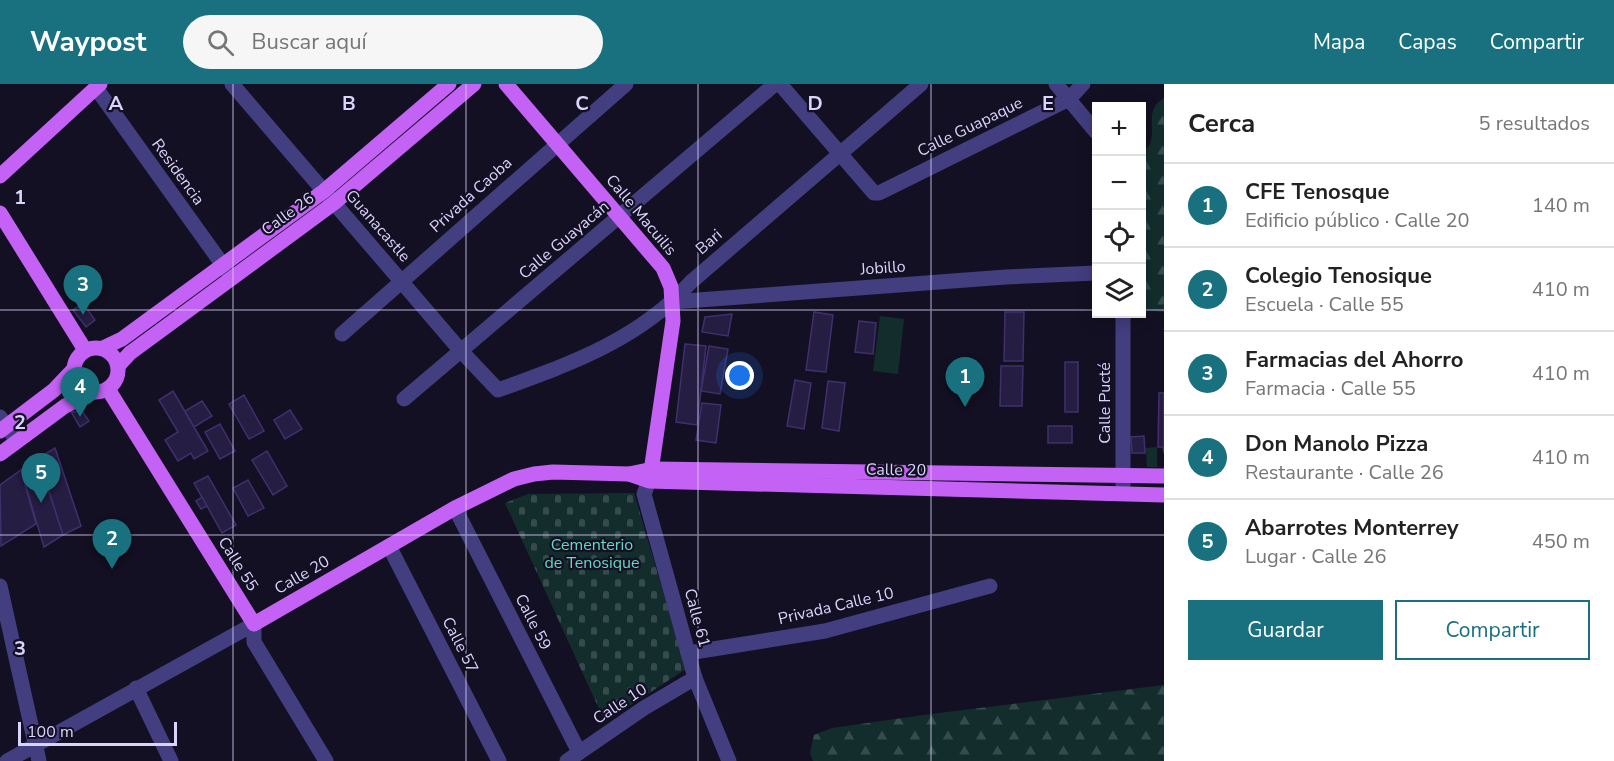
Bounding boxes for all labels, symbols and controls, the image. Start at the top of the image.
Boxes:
search box [183,15,603,69]
text: Waypost [30,23,147,61]
icon: search [204,26,237,59]
text: Buscar aquí [252,27,367,57]
text: Mapa [1313,28,1365,56]
text: Capas [1398,28,1457,56]
text: Compartir [1490,28,1584,56]
text: A [109,90,124,117]
text: B [342,90,356,117]
text: C [575,90,589,117]
text: D [807,90,823,117]
text: E [1042,90,1054,117]
street label: Calle Guapaque [914,92,1026,162]
map controls [1092,102,1146,318]
button: + [1092,102,1146,156]
text: Cerca [1188,106,1255,141]
text: 5 resultados [1479,110,1590,137]
street label: Residencia [146,134,210,210]
street label: Privada Caoba [425,152,517,238]
button: − [1092,156,1146,210]
street label: Calle Macuilis [601,170,681,260]
text: CFE Tenosque [1245,177,1389,207]
text: 1 [14,184,26,211]
street label: Guanacastle [341,185,415,267]
street label: Calle 26 [257,187,319,241]
text: 1 [1202,192,1214,219]
text: 140 m [1532,192,1590,219]
street label: Calle Guayacán [514,196,614,284]
text: Edificio público · Calle 20 [1245,207,1470,234]
button: locate [1092,210,1146,264]
street label: Bari [691,224,727,260]
street label: Jobillo [859,255,907,281]
text: Colegio Tenosique [1245,261,1432,291]
button: layers [1092,264,1146,318]
pin: 3 [64,266,103,315]
text: 2 [1202,276,1214,303]
text: 410 m [1532,276,1590,303]
text: Escuela · Calle 55 [1245,291,1404,318]
text: Farmacias del Ahorro [1245,345,1463,375]
pin: 1 [946,358,984,407]
text: 3 [1202,360,1214,387]
text: 410 m [1532,360,1590,387]
your location [725,361,754,390]
street label: Calle Pucté [1094,362,1116,444]
pin: 4 [60,368,100,417]
text: Farmacia · Calle 55 [1245,375,1416,402]
text: 2 [14,409,26,436]
text: Don Manolo Pizza [1245,429,1428,459]
text: 4 [1202,444,1214,471]
text: 410 m [1532,444,1590,471]
pin: 5 [22,454,60,503]
street label: Calle 20 [866,458,926,482]
text: Restaurante · Calle 26 [1245,459,1444,486]
text: Abarrotes Monterrey [1245,513,1458,543]
pin: 2 [92,520,132,569]
text: 5 [1202,528,1214,555]
text: 450 m [1532,528,1590,555]
street label: Calle 55 [213,533,263,595]
park label: Cementerio de Tenosique [544,534,640,574]
text: Lugar · Calle 26 [1245,543,1386,570]
street label: Calle 20 [270,550,334,600]
street label: Privada Calle 10 [776,582,896,630]
street label: Calle 61 [679,586,715,650]
street label: Calle 59 [510,590,556,654]
button: Guardar [1188,600,1383,660]
button: Compartir [1395,600,1590,660]
street label: Calle 57 [437,613,483,677]
text: 3 [14,635,26,662]
street label: Calle 10 [589,678,651,730]
scale bar [18,719,177,746]
text: 100 m [27,721,74,743]

